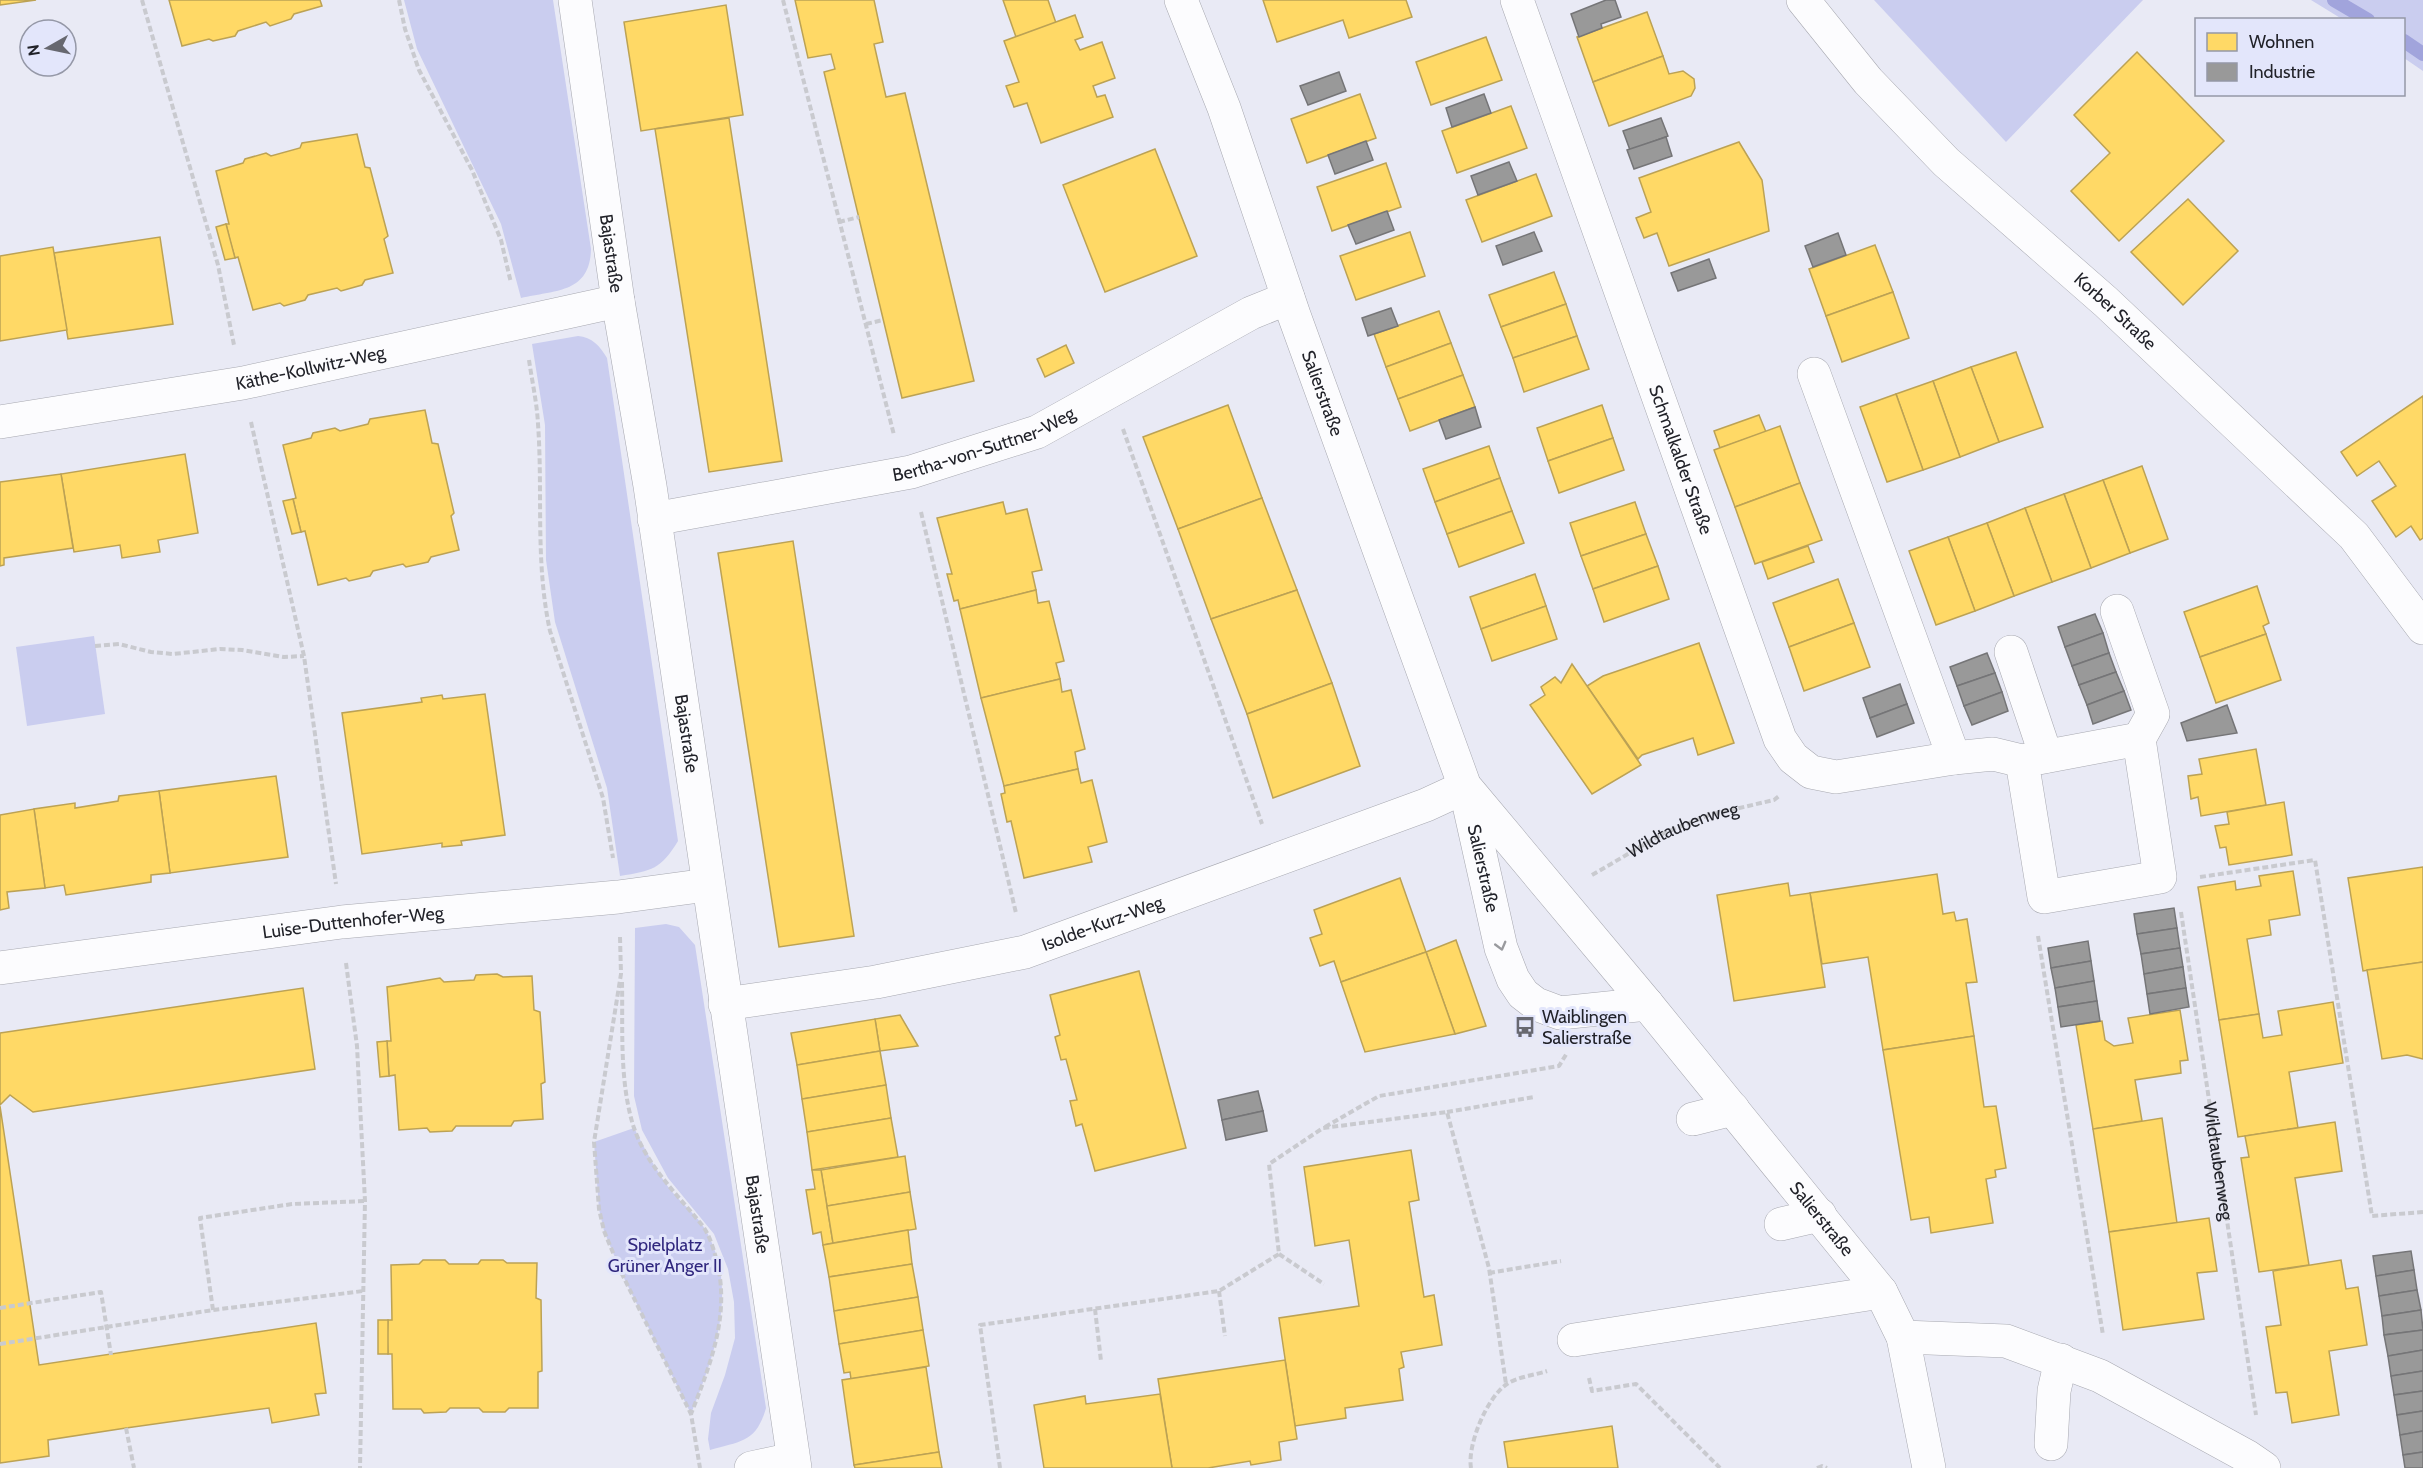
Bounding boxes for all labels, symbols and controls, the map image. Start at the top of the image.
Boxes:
north arrow [18,18,78,78]
legend [2195,18,2405,96]
text: Wohnen [2249,31,2314,53]
text: N [23,43,44,57]
text: Industrie [2249,61,2315,83]
street label: Bajastraße [595,213,628,294]
street label: Korber Straße [2069,268,2161,355]
street label: Käthe-Kollwitz-Weg [234,341,388,395]
street label: Salierstraße [1297,347,1348,439]
street label: Schmalkalder Straße [1644,382,1717,537]
street label: Bertha-von-Suttner-Weg [891,402,1080,486]
street label: Bajastraße [670,693,703,774]
street label: Wildtaubenweg [1623,797,1742,863]
street label: Salierstraße [1463,822,1504,914]
street label: Isolde-Kurz-Weg [1039,891,1167,956]
street label: Luise-Duttenhofer-Weg [261,902,446,944]
one-way arrow [1494,940,1506,951]
place label: Waiblingen Salierstraße [1542,1006,1631,1049]
bus stop icon: Waiblingen Salierstraße [1513,1015,1537,1039]
street label: Wildtaubenweg [2198,1101,2238,1223]
street label: Bajastraße [741,1174,774,1255]
street label: Salierstraße [1785,1177,1858,1261]
park label: Spielplatz Grüner Anger II [608,1234,722,1277]

